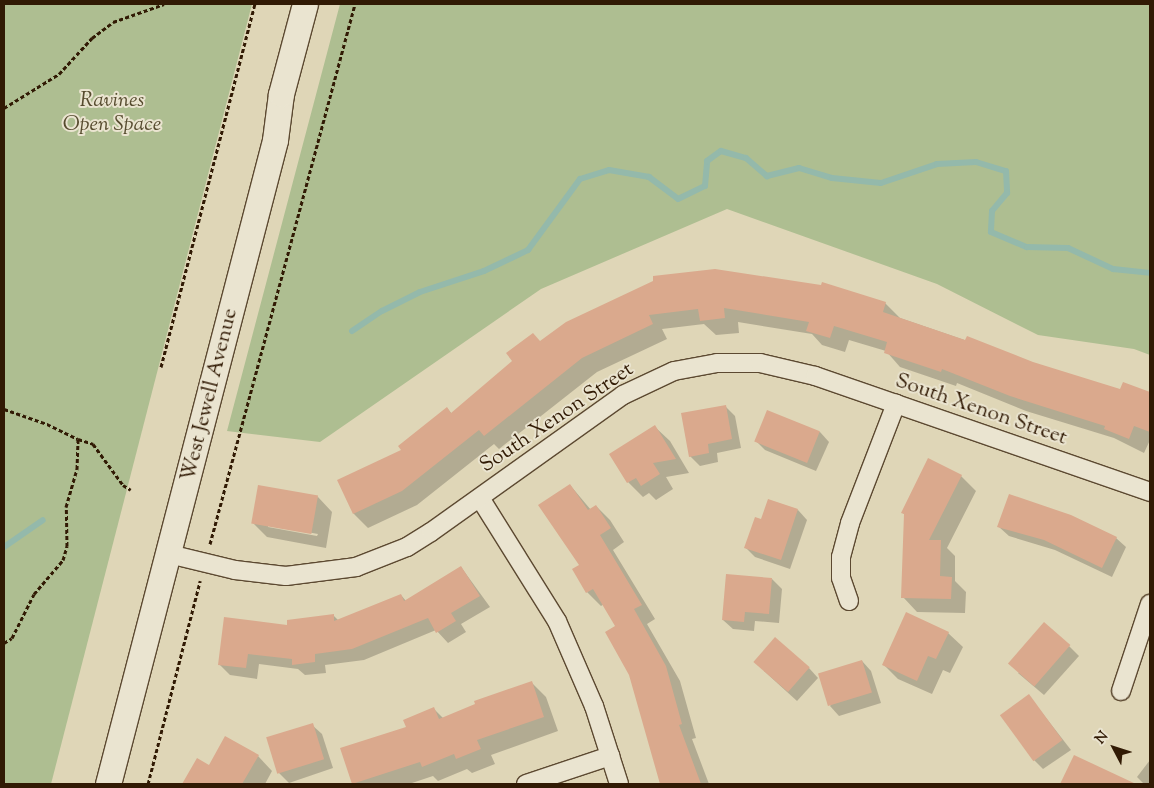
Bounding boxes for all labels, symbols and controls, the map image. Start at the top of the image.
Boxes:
park label: Ravines Open Space [63,88,161,138]
street label: West Jewell Avenue [176,306,244,484]
street label: South Xenon Street [475,357,639,479]
street label: South Xenon Street [892,369,1070,451]
north arrow [1089,723,1139,773]
text: N [1091,728,1114,749]

